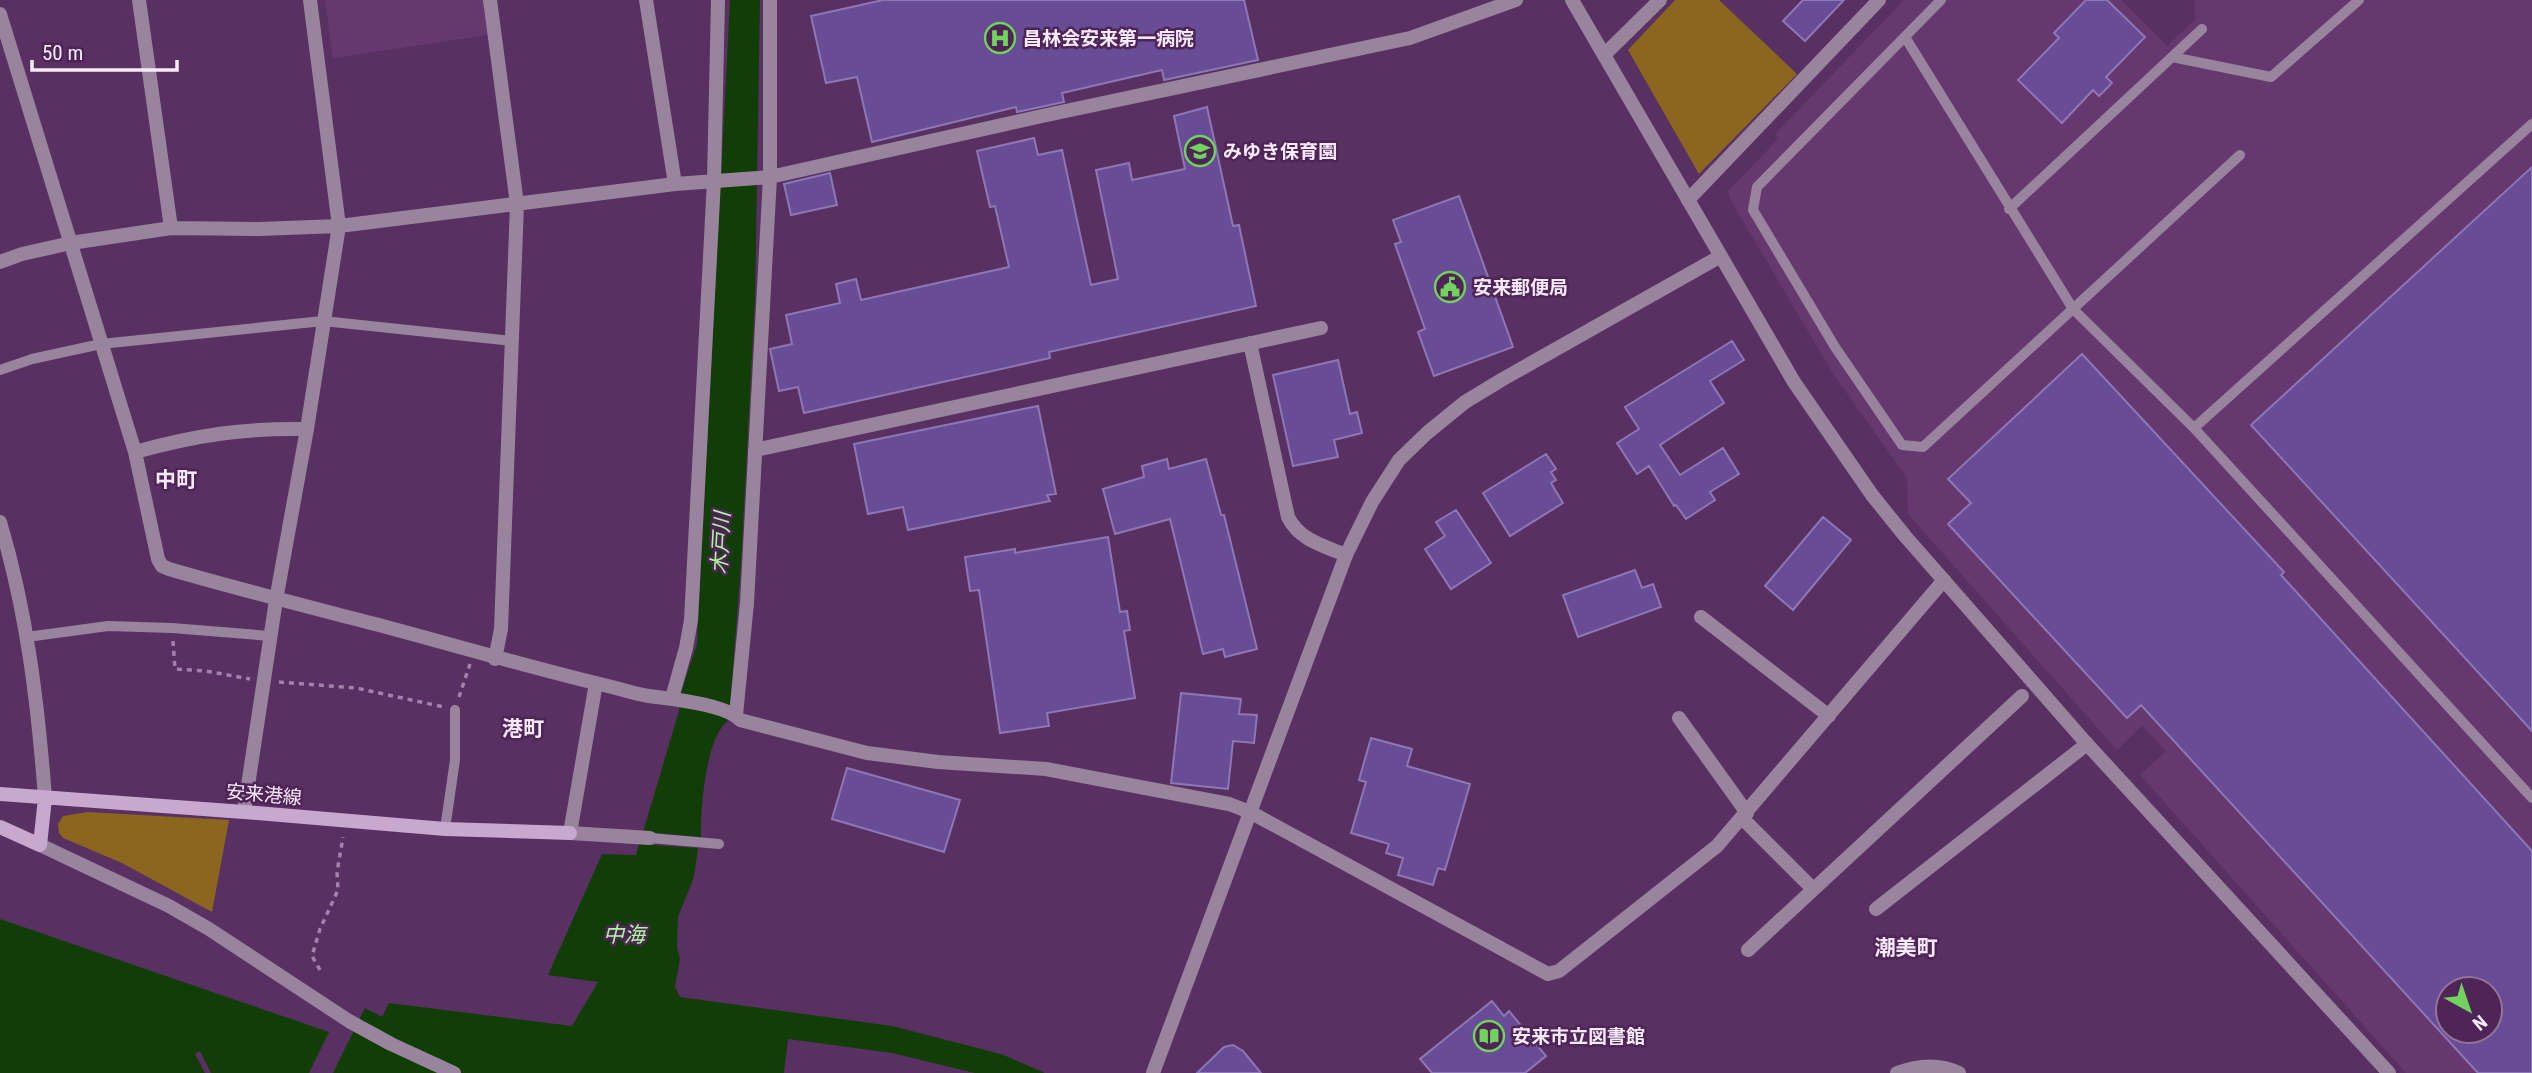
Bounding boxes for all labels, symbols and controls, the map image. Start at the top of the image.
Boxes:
hospital icon: 昌林会安来第一病院 [983,21,1017,55]
place label: 昌林会安来第一病院 [1023,27,1194,50]
scale bar [32,28,177,72]
text: 50 m [42,41,83,65]
school or university icon: みゆき保育園 [1183,134,1217,168]
place label: みゆき保育園 [1223,140,1337,163]
public building icon: 安来郵便局 [1433,270,1467,304]
place label: 安来郵便局 [1473,276,1568,299]
district label: 中町 [155,468,197,492]
water label: 木戸川 [707,509,735,575]
district label: 港町 [502,717,544,741]
street label: 安来港線 [225,780,303,809]
water label: 中海 [603,923,648,947]
district label: 潮美町 [1875,936,1938,960]
north arrow [2434,975,2504,1045]
text: N [2468,1010,2491,1035]
library icon: 安来市立図書館 [1472,1019,1506,1053]
place label: 安来市立図書館 [1512,1025,1645,1048]

